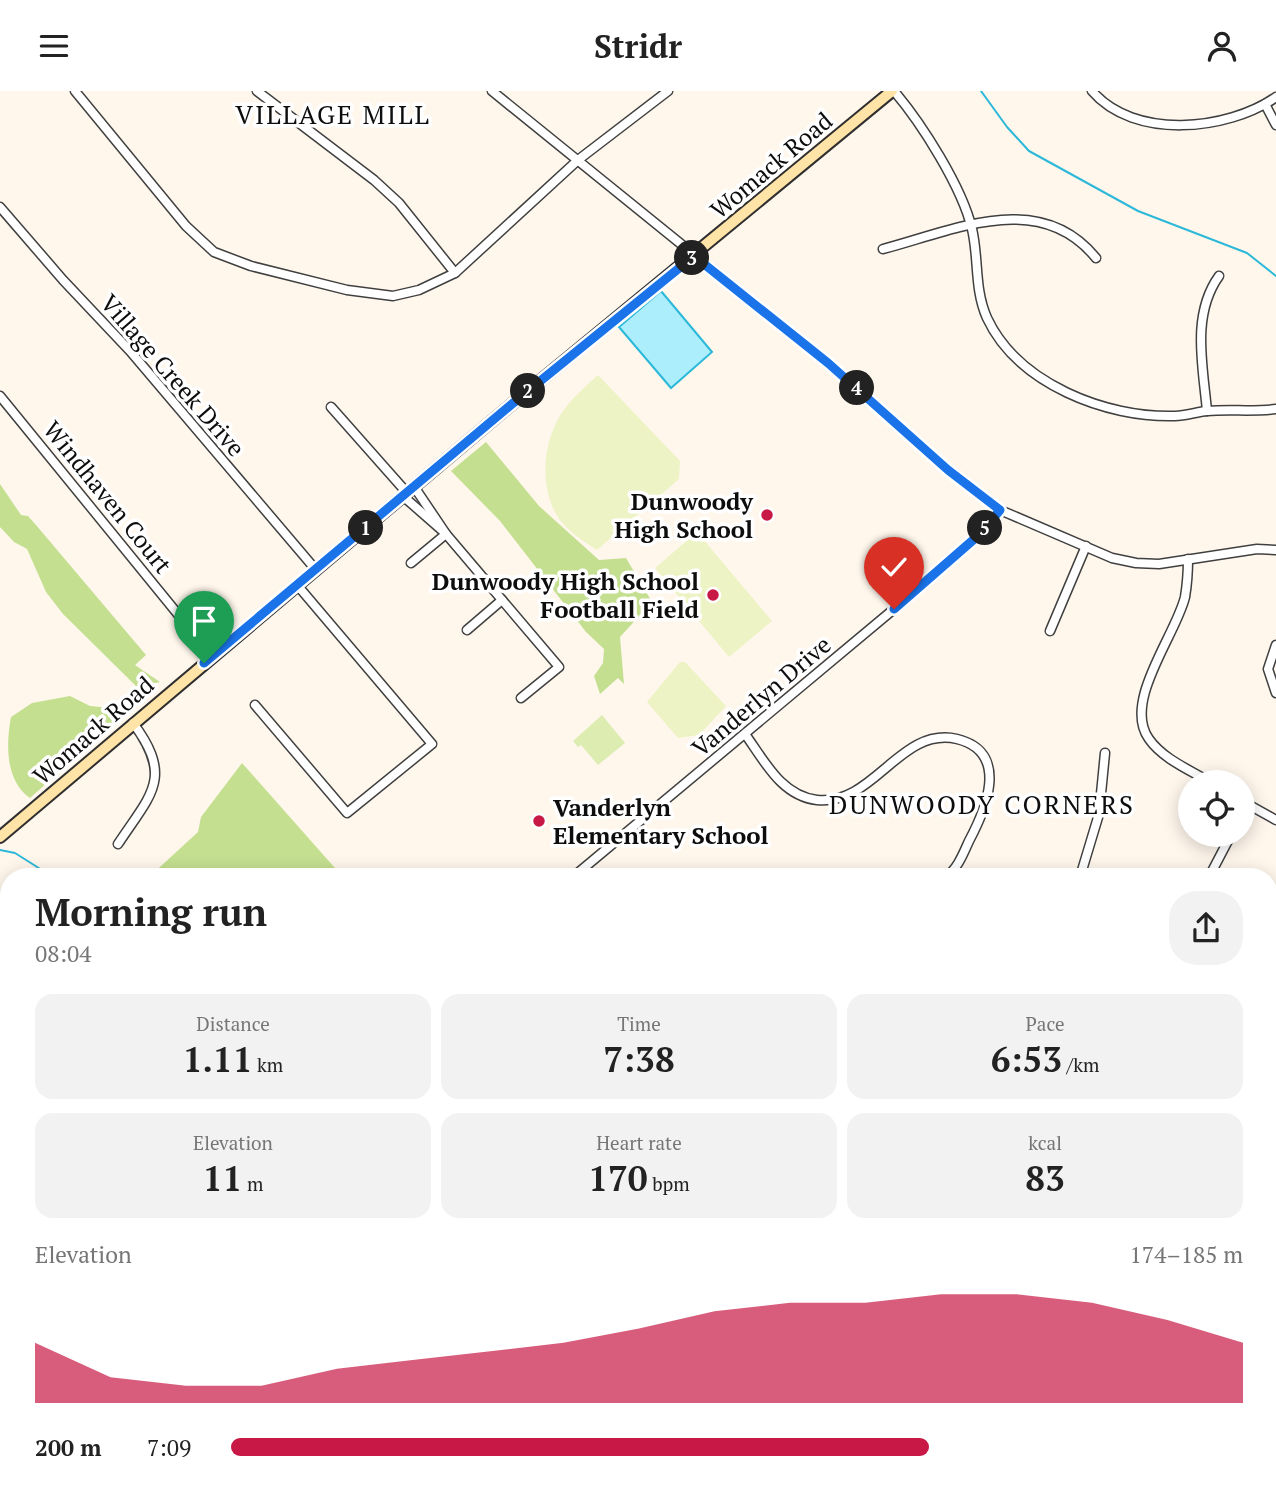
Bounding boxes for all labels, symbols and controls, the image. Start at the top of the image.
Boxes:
text: Stridr [594,25,682,67]
icon: menu [35,27,73,65]
icon: person [1203,27,1241,65]
district label: VILLAGE MILL [235,97,431,131]
street label: Womack Road [703,105,839,225]
pin: 3 [674,241,710,275]
text: 3 [686,245,697,270]
street label: Village Creek Drive [94,287,252,463]
pin: 4 [840,371,874,405]
pin: 2 [510,373,546,409]
text: 4 [851,375,862,400]
text: 2 [522,378,533,403]
street label: Windhaven Court [37,414,179,580]
place label: Dunwoody High School [614,485,754,545]
marker: Dunwoody High School [759,507,775,523]
pin: 1 [348,511,384,545]
pin: 5 [968,511,1002,545]
text: 1 [360,515,371,540]
text: 5 [979,515,990,540]
pin [864,537,924,609]
icon: check [875,548,913,586]
place label: Dunwoody High School Football Field [432,565,700,625]
marker: Dunwoody High School Football Field [705,587,721,603]
pin [174,591,234,663]
icon: arrive [185,602,223,640]
street label: Vanderlyn Drive [685,628,837,764]
street label: Womack Road [26,669,160,791]
map controls [1178,770,1255,847]
button: locate [1178,770,1255,847]
district label: DUNWOODY CORNERS [829,787,1135,821]
place label: Vanderlyn Elementary School [553,791,768,851]
marker: Vanderlyn Elementary School [531,813,547,829]
text: Morning run [35,887,267,937]
button: share [1169,891,1243,965]
text: 08:04 [35,938,92,969]
text: Distance [196,1011,270,1036]
text: Time [617,1011,661,1036]
text: Pace [1026,1011,1064,1036]
text: 1.11 [183,1036,252,1082]
text: 7:38 [603,1036,675,1082]
text: 6:53 [991,1036,1062,1082]
text: km [252,1052,283,1077]
text: /km [1062,1052,1099,1077]
text: Elevation [193,1130,273,1155]
text: Heart rate [596,1130,682,1155]
text: kcal [1028,1130,1062,1155]
text: 11 [203,1155,242,1201]
text: 170 [588,1155,648,1201]
text: 83 [1025,1155,1065,1201]
text: m [242,1171,263,1196]
text: bpm [648,1171,690,1196]
text: Elevation [35,1239,132,1270]
text: 174–185 m [1130,1239,1243,1270]
text: 200 m [35,1432,101,1463]
text: 7:09 [147,1432,191,1463]

